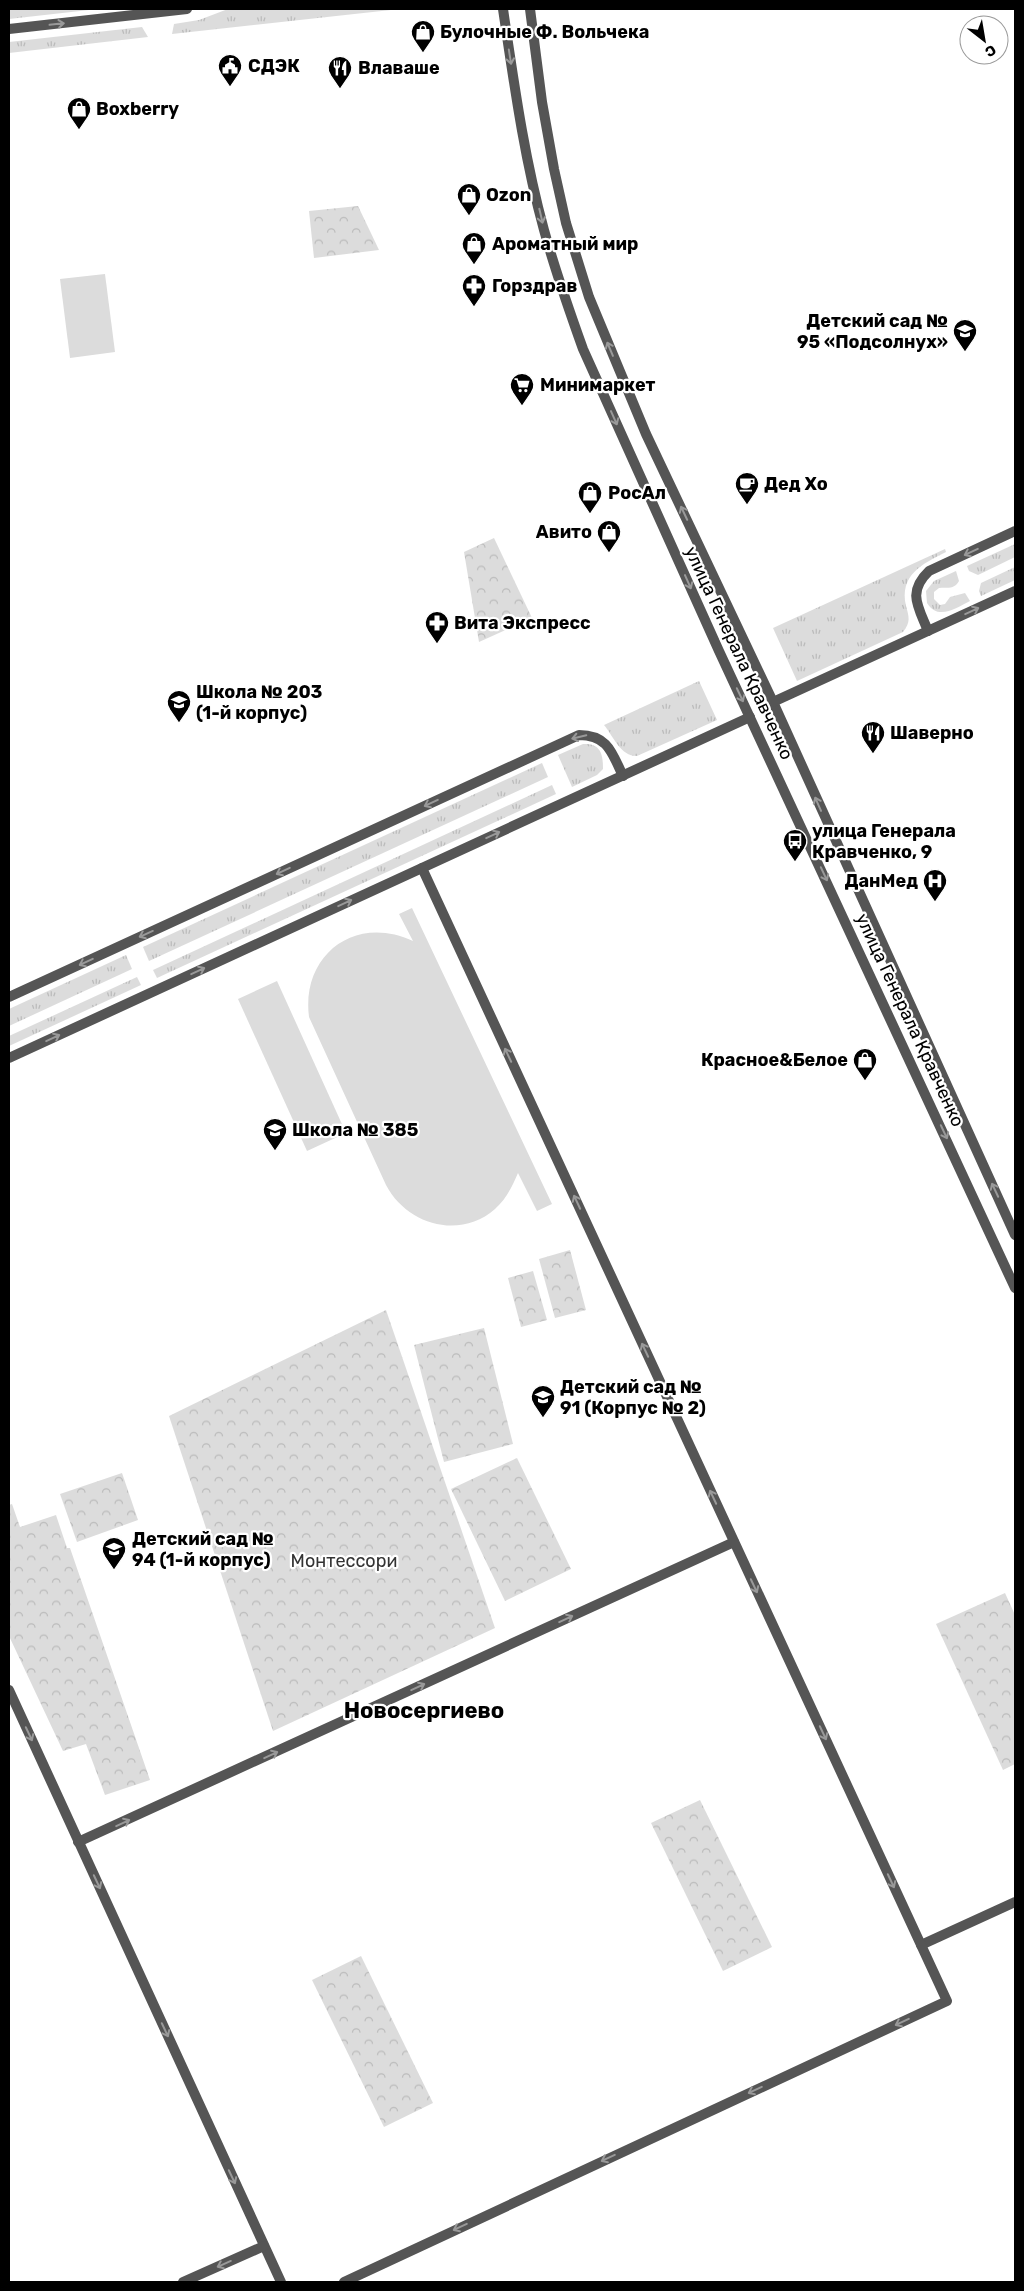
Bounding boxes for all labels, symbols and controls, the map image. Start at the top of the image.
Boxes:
north arrow [959,15,1009,65]
one-way arrow [49,19,65,29]
shop icon: Булочные Ф. Вольчека [410,19,436,53]
place label: Булочные Ф. Вольчека [440,21,649,43]
text: С [982,41,999,61]
one-way arrow [505,49,515,65]
public building icon: СДЭК [217,53,243,87]
place label: СДЭК [248,55,300,77]
restaurant icon: Влаваше [327,55,353,89]
place label: Влаваше [358,57,440,79]
shop icon: Boxberry [66,96,92,130]
place label: Boxberry [96,98,179,120]
shop icon: Ozon [456,182,482,216]
place label: Ozon [486,184,531,206]
one-way arrow [537,208,546,224]
shop icon: Ароматный мир [461,231,487,265]
place label: Ароматный мир [492,233,638,255]
pharmacy icon: Горздрав [461,273,487,307]
place label: Горздрав [492,275,577,297]
place label: Детский сад № 95 «Подсолнух» [797,310,948,353]
school or university icon: Детский сад № 95 «Подсолнух» [952,318,978,352]
one-way arrow [605,342,615,357]
supermarket icon: Минимаркет [509,372,535,406]
place label: Минимаркет [540,374,656,396]
one-way arrow [610,410,619,425]
cafe icon: Дед Хо [734,471,760,505]
place label: Дед Хо [764,473,828,495]
shop icon: РосАл [577,480,603,514]
place label: РосАл [608,482,666,504]
one-way arrow [679,506,688,521]
shop icon: Авито [596,519,622,553]
place label: Авито [536,521,592,543]
street label: улица Генерала Кравченко [680,543,798,763]
one-way arrow [964,548,979,557]
one-way arrow [684,574,693,589]
one-way arrow [964,606,979,615]
pharmacy icon: Вита Экспресс [424,610,450,644]
place label: Вита Экспресс [454,612,591,634]
place label: Школа № 203 (1-й корпус) [196,681,323,724]
one-way arrow [736,687,745,702]
school or university icon: Школа № 203 (1-й корпус) [166,689,192,723]
restaurant icon: Шаверно [860,720,886,754]
place label: Шаверно [890,722,974,744]
one-way arrow [572,733,588,742]
one-way arrow [813,797,823,812]
one-way arrow [424,798,439,808]
place label: улица Генерала Кравченко, 9 [812,820,956,863]
bus stop icon: улица Генерала Кравченко, 9 [782,828,808,862]
one-way arrow [485,830,500,840]
one-way arrow [276,866,291,876]
one-way arrow [819,866,829,881]
hospital icon: ДанМед [922,868,948,902]
place label: ДанМед [844,870,918,892]
one-way arrow [337,898,352,908]
street label: улица Генерала Кравченко [851,910,969,1130]
one-way arrow [139,930,154,939]
one-way arrow [79,957,94,967]
one-way arrow [190,966,205,976]
one-way arrow [45,1033,60,1042]
shop icon: Красное&Белое [852,1047,878,1081]
one-way arrow [503,1048,513,1063]
place label: Красное&Белое [701,1049,848,1071]
school or university icon: Школа № 385 [262,1117,288,1151]
place label: Школа № 385 [292,1119,418,1141]
one-way arrow [940,1124,949,1139]
one-way arrow [989,1183,999,1198]
one-way arrow [571,1195,581,1210]
one-way arrow [640,1343,649,1358]
place label: Детский сад № 91 (Корпус № 2) [560,1376,706,1419]
school or university icon: Детский сад № 91 (Корпус № 2) [530,1384,556,1418]
one-way arrow [708,1490,718,1505]
place label: Детский сад № 94 (1-й корпус) [132,1528,274,1571]
school or university icon: Детский сад № 94 (1-й корпус) [101,1536,127,1570]
park label: Монтессори [291,1550,397,1572]
one-way arrow [750,1578,760,1593]
one-way arrow [558,1614,573,1624]
one-way arrow [411,1682,426,1692]
district label: Новосергиево [344,1697,504,1724]
one-way arrow [818,1725,828,1740]
one-way arrow [25,1726,34,1741]
one-way arrow [263,1750,278,1760]
one-way arrow [115,1818,130,1827]
one-way arrow [886,1873,896,1888]
one-way arrow [92,1874,102,1889]
one-way arrow [895,2017,910,2027]
one-way arrow [160,2022,170,2037]
one-way arrow [748,2086,763,2095]
one-way arrow [600,2154,615,2164]
one-way arrow [228,2169,238,2184]
one-way arrow [453,2223,468,2233]
one-way arrow [217,2260,232,2269]

